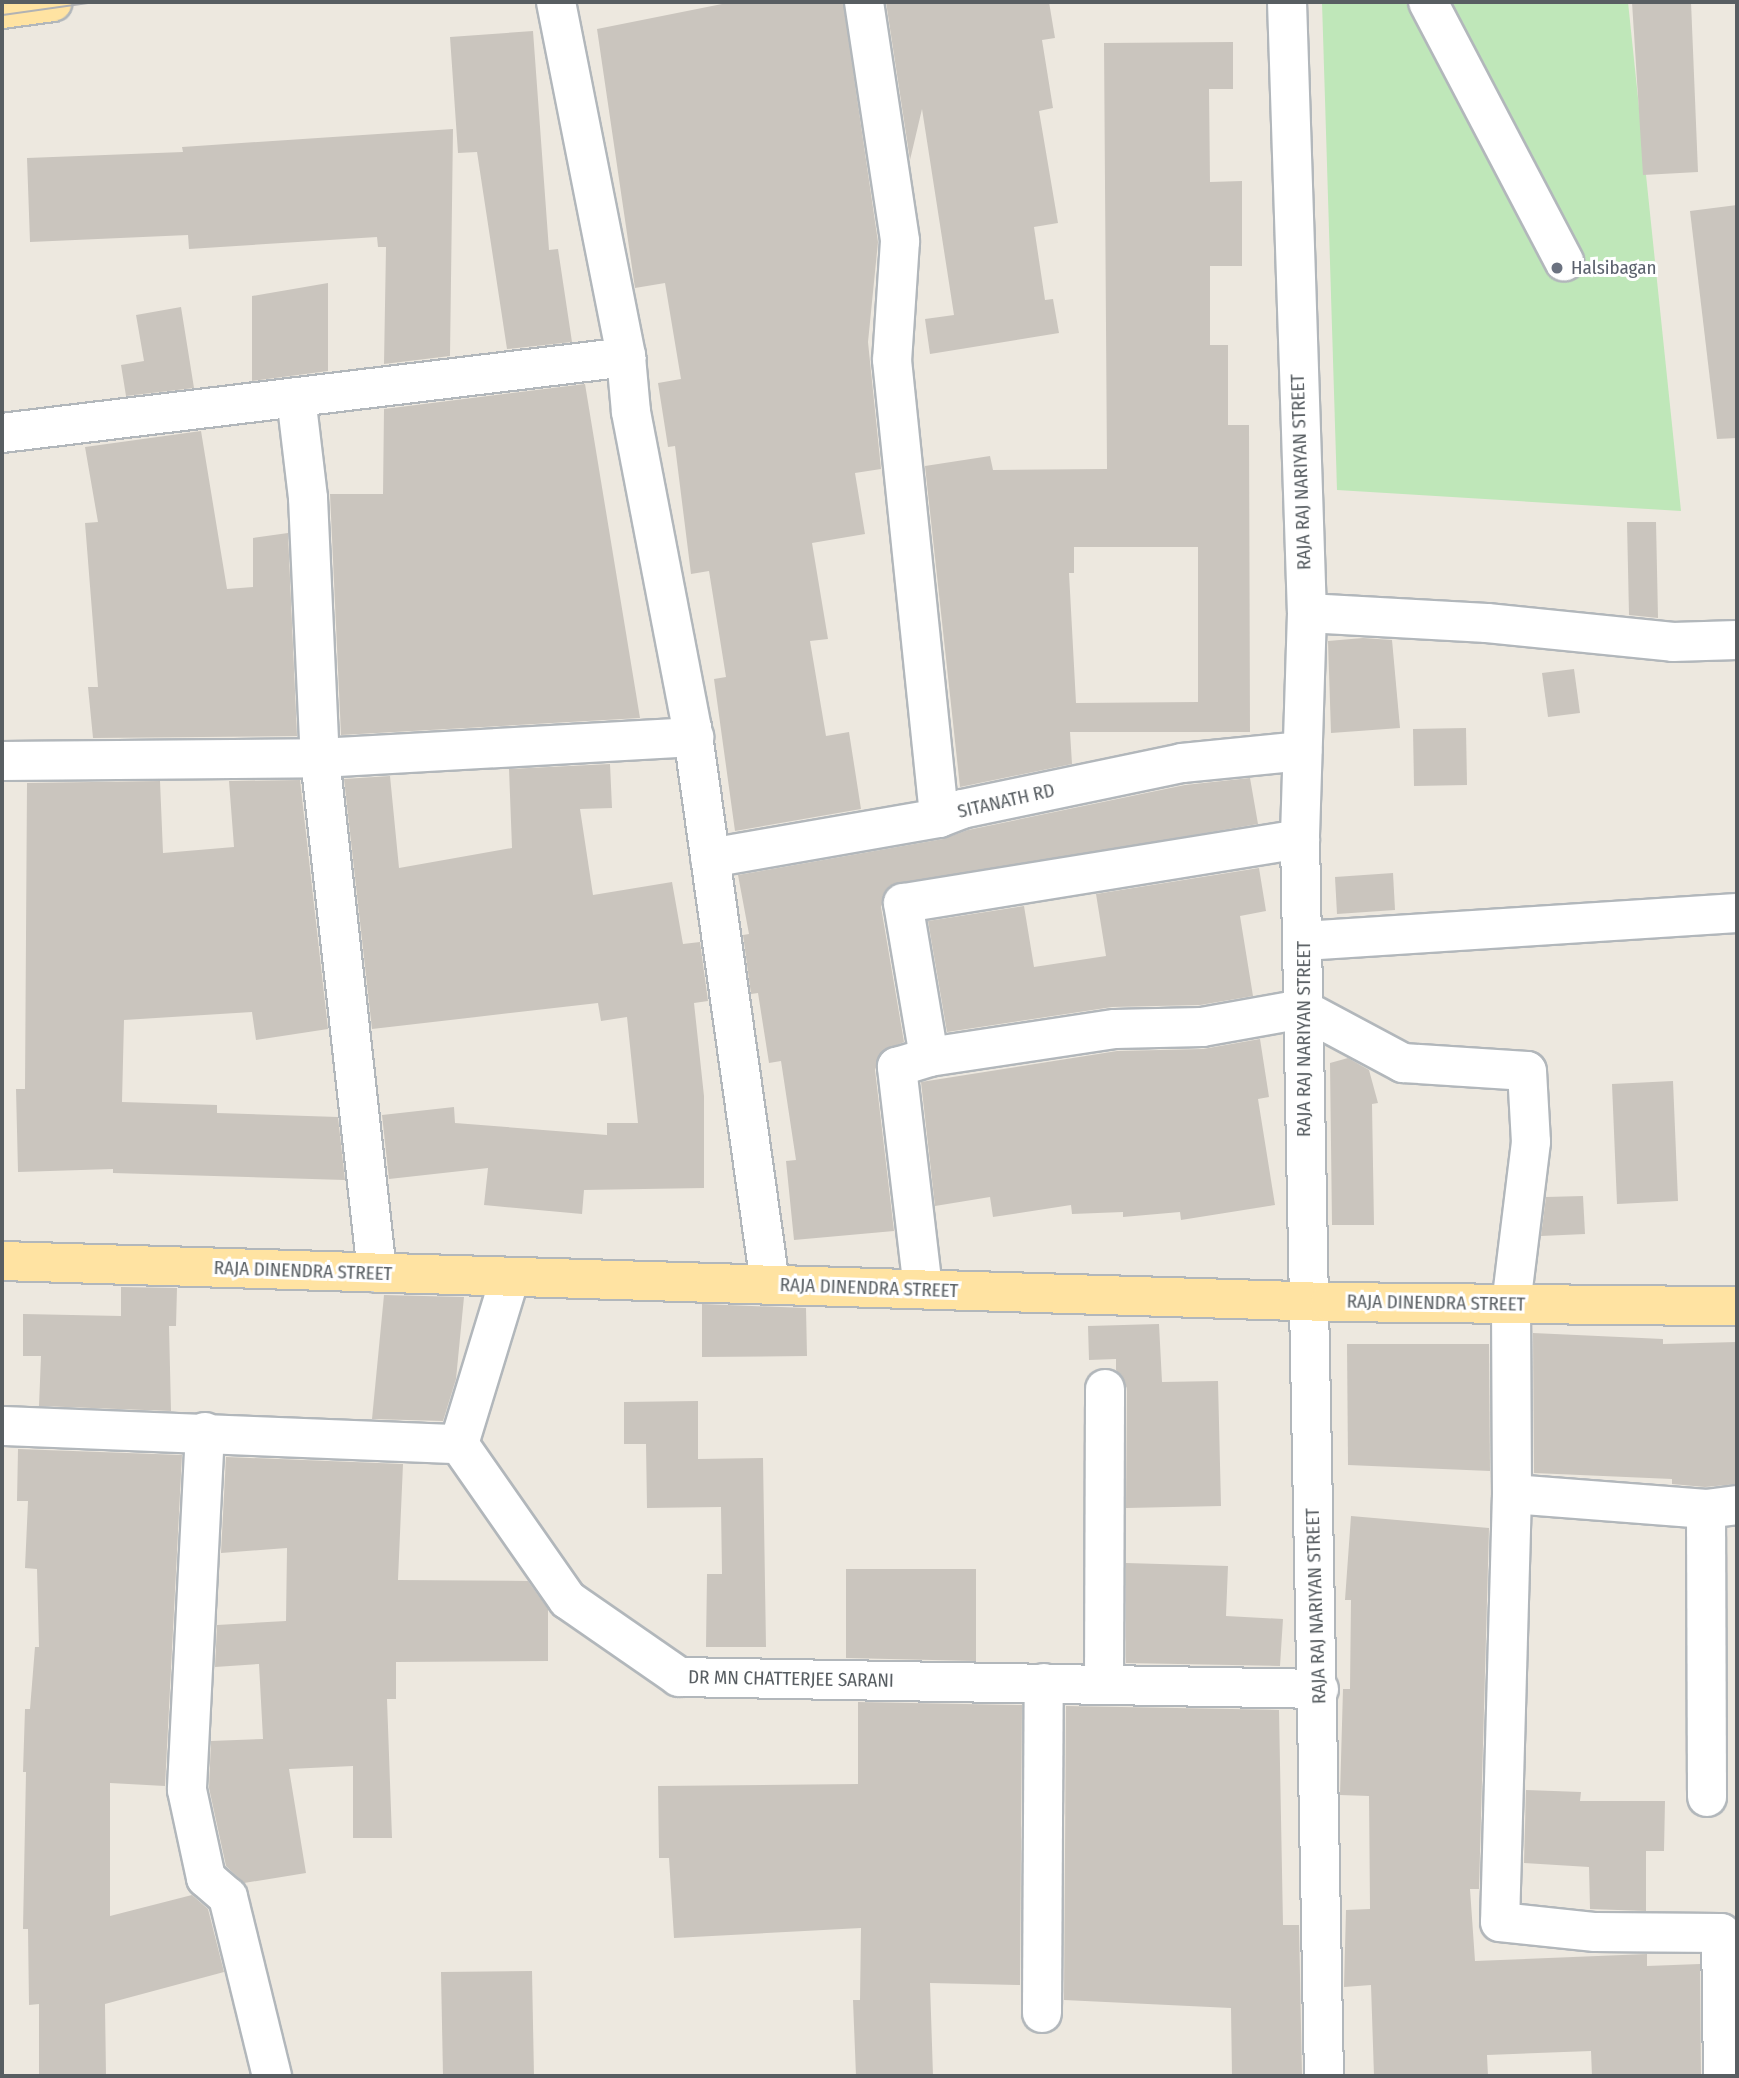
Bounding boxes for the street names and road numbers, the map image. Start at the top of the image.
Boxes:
street label: RAJA RAJ NARIYAN STREET [1286,374,1316,570]
street label: SITANATH RD [955,779,1057,823]
street label: RAJA RAJ NARIYAN STREET [1293,941,1315,1137]
street label: RAJA DINENDRA STREET [213,1256,393,1286]
street label: RAJA DINENDRA STREET [779,1273,959,1303]
street label: RAJA DINENDRA STREET [1347,1290,1525,1316]
street label: RAJA RAJ NARIYAN STREET [1301,1508,1331,1704]
street label: DR MN CHATTERJEE SARANI [688,1666,894,1692]

